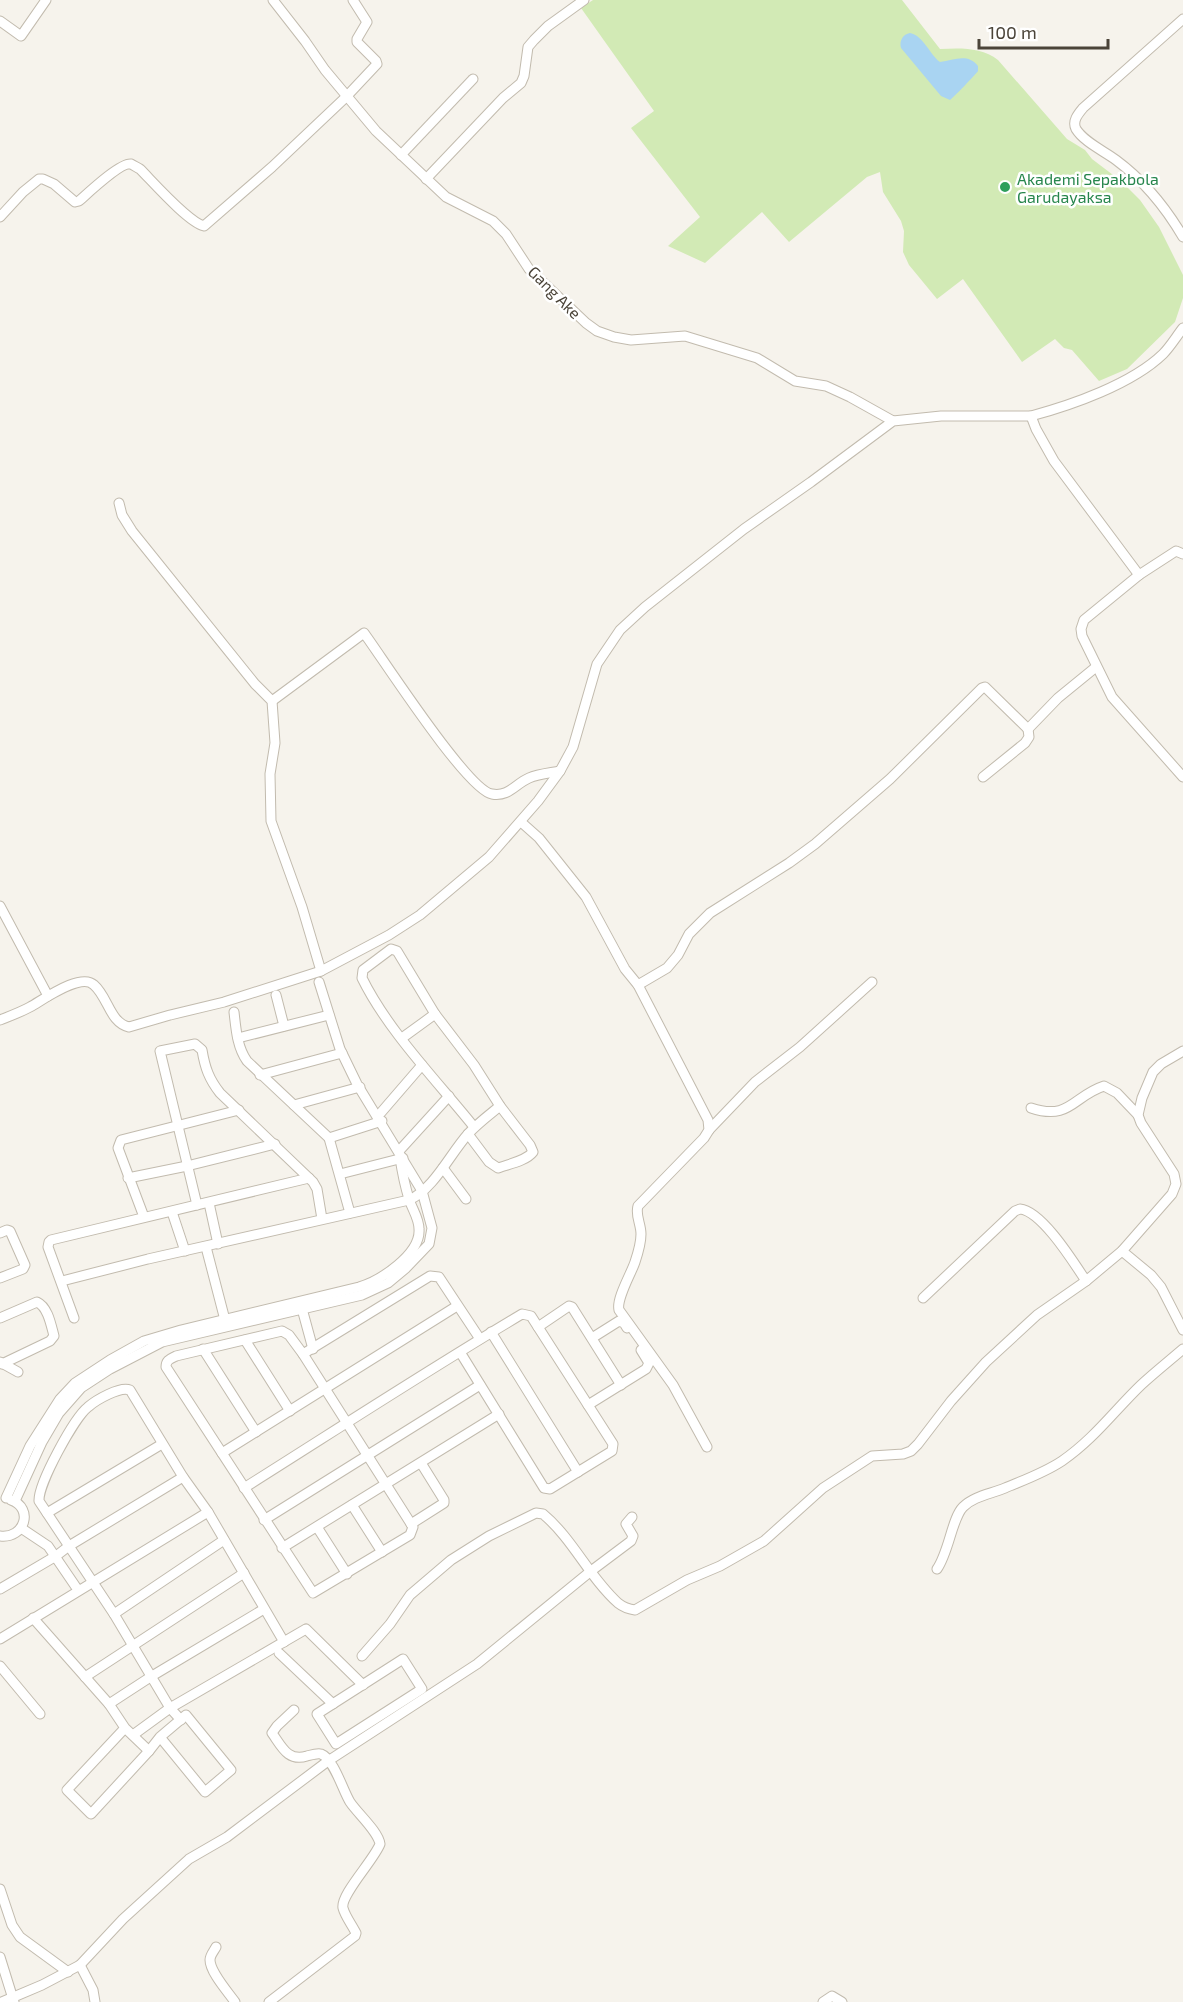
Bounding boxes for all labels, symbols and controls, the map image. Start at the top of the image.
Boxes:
scale bar [979,12,1108,50]
text: 100 m [988,21,1037,43]
place label: Akademi Sepakbola Garudayaksa [1017,169,1159,206]
marker: Akademi Sepakbola Garudayaksa [998,180,1012,194]
street label: Gang Ake [525,262,585,322]

